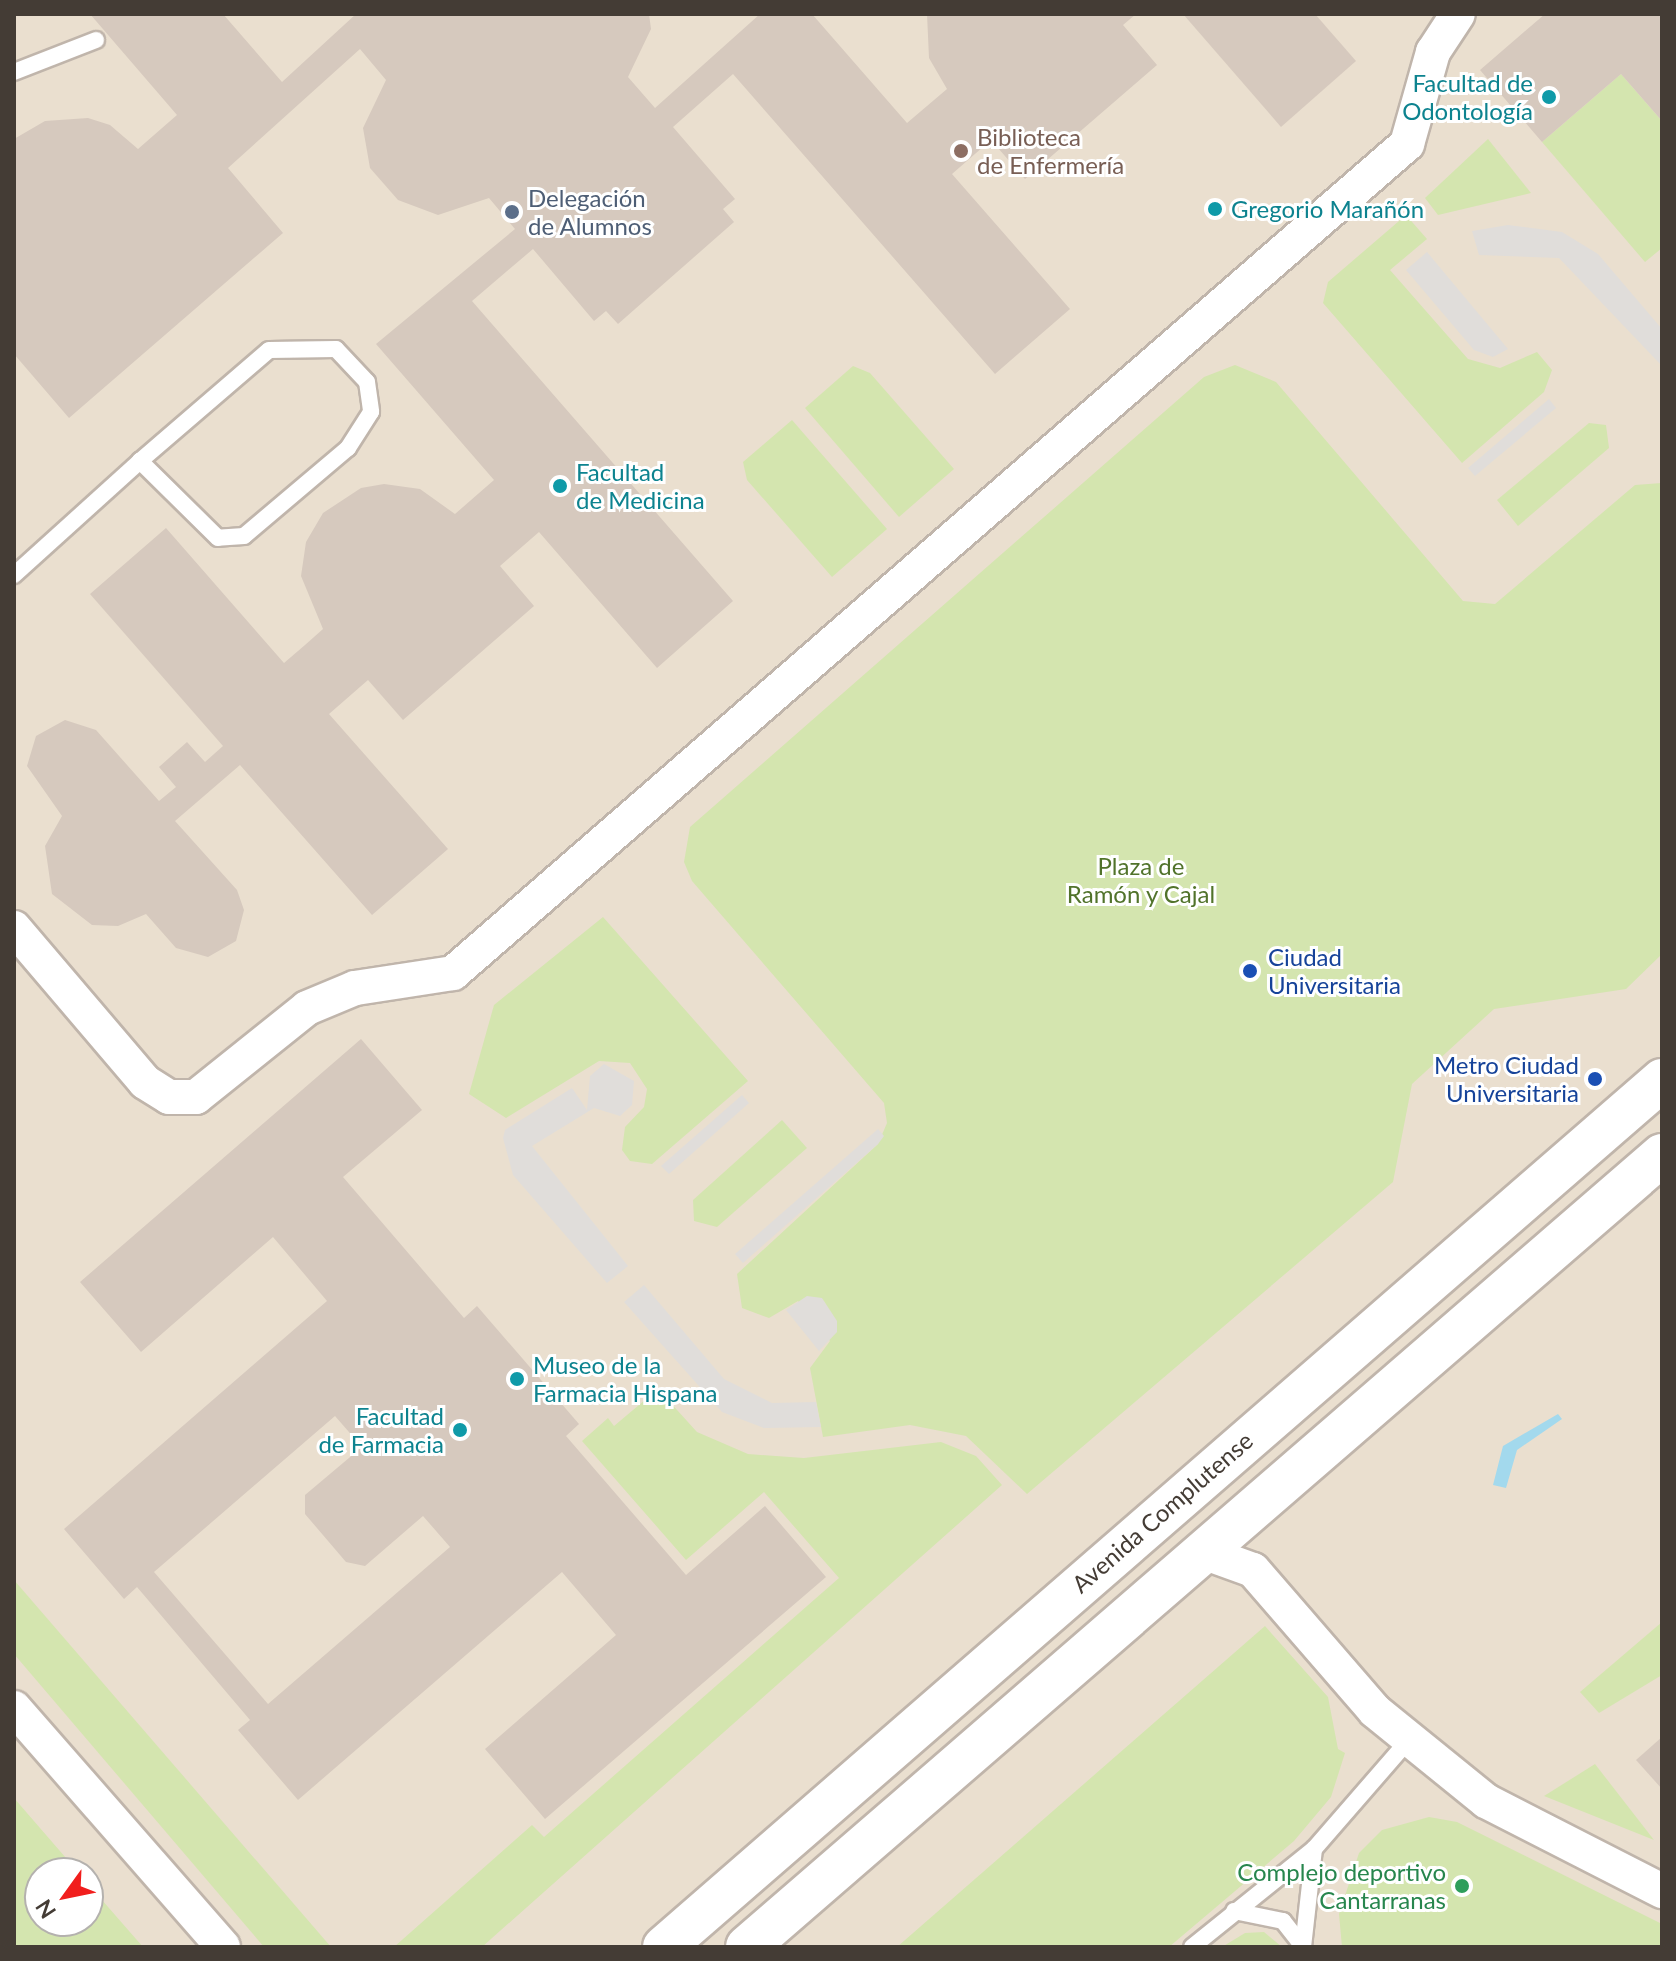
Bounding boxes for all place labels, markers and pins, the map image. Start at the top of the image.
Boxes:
place label: Facultad de Odontología [1402,69,1533,125]
marker: Facultad de Odontología [1540,88,1558,106]
place label: Biblioteca de Enfermería [977,123,1124,179]
marker: Biblioteca de Enfermería [952,142,970,160]
place label: Delegación de Alumnos [528,184,653,240]
place label: Gregorio Marañón [1231,195,1424,223]
marker: Gregorio Marañón [1206,200,1224,218]
marker: Delegación de Alumnos [503,203,521,221]
place label: Facultad de Medicina [576,458,705,514]
marker: Facultad de Medicina [551,477,569,495]
place label: Ciudad Universitaria [1268,943,1401,999]
marker: Ciudad Universitaria [1239,960,1261,982]
place label: Metro Ciudad Universitaria [1434,1051,1579,1107]
marker: Metro Ciudad Universitaria [1586,1070,1604,1088]
place label: Museo de la Farmacia Hispana [533,1351,717,1407]
marker: Museo de la Farmacia Hispana [508,1370,526,1388]
place label: Facultad de Farmacia [318,1402,444,1458]
marker: Facultad de Farmacia [451,1421,469,1439]
place label: Complejo deportivo Cantarranas [1237,1858,1446,1914]
marker: Complejo deportivo Cantarranas [1453,1877,1471,1895]

